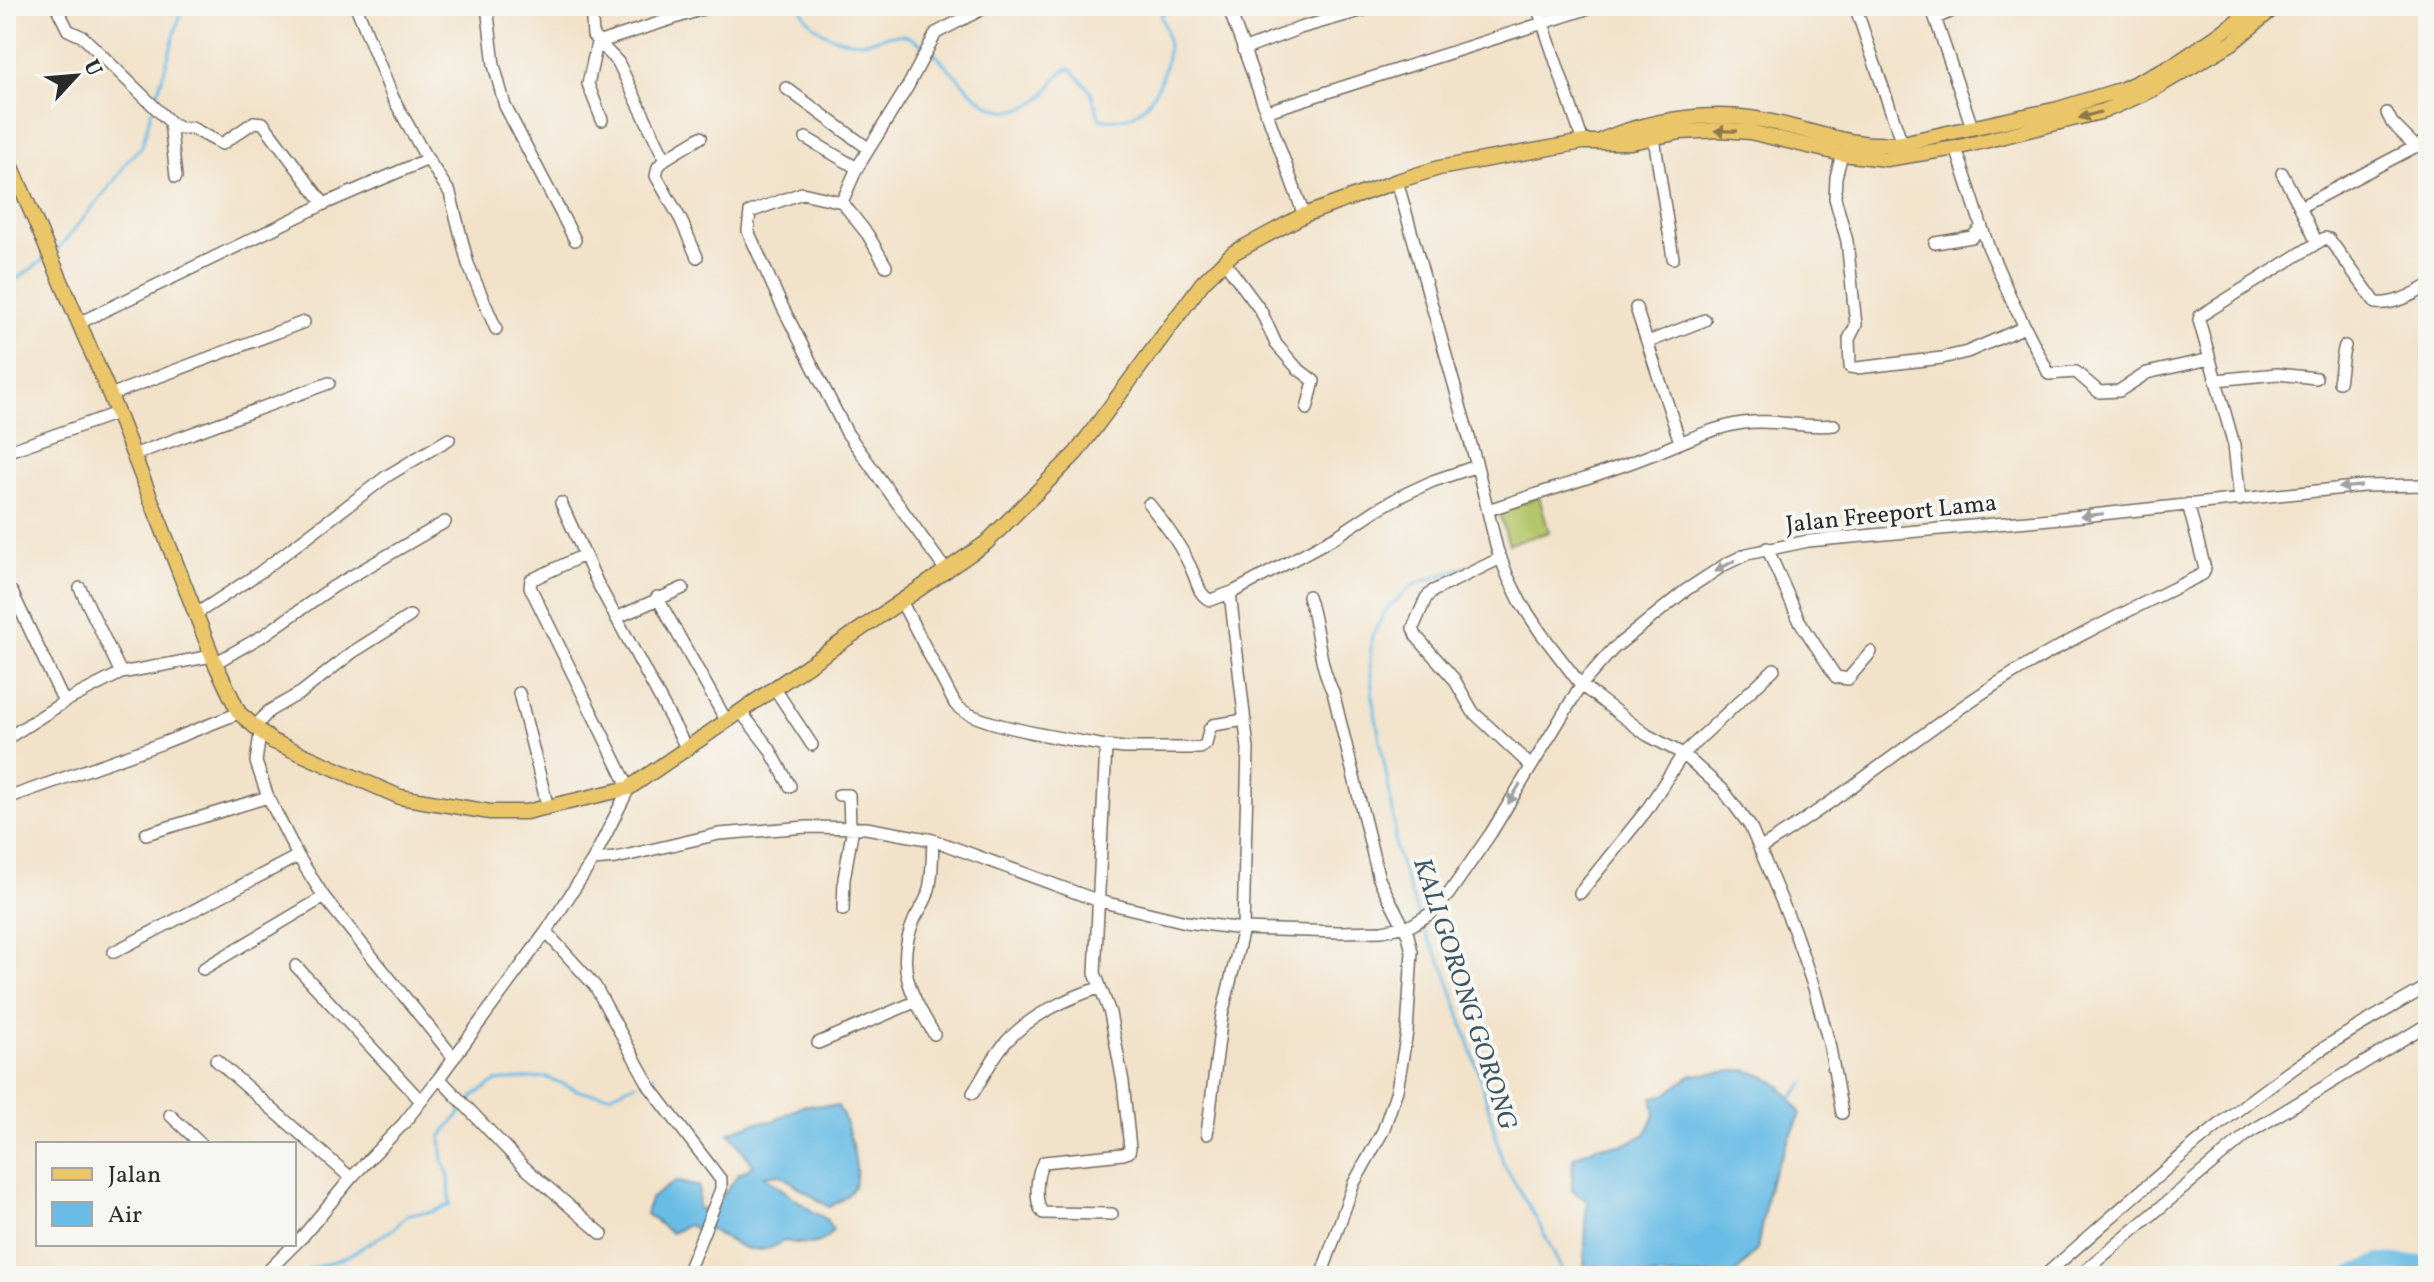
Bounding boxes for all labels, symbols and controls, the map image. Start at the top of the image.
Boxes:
north arrow [36,36,116,116]
text: U [74,55,109,82]
one-way arrow [2077,109,2101,122]
one-way arrow [1713,125,1738,137]
one-way arrow [2337,481,2362,494]
street label: Jalan Freeport Lama [1784,487,1998,543]
one-way arrow [2079,509,2104,522]
one-way arrow [1714,558,1736,572]
one-way arrow [1507,783,1521,805]
water label: KALI GORONG GORONG [1403,853,1525,1135]
legend [36,1142,296,1246]
text: Jalan [108,1159,161,1193]
text: Air [108,1199,142,1233]

